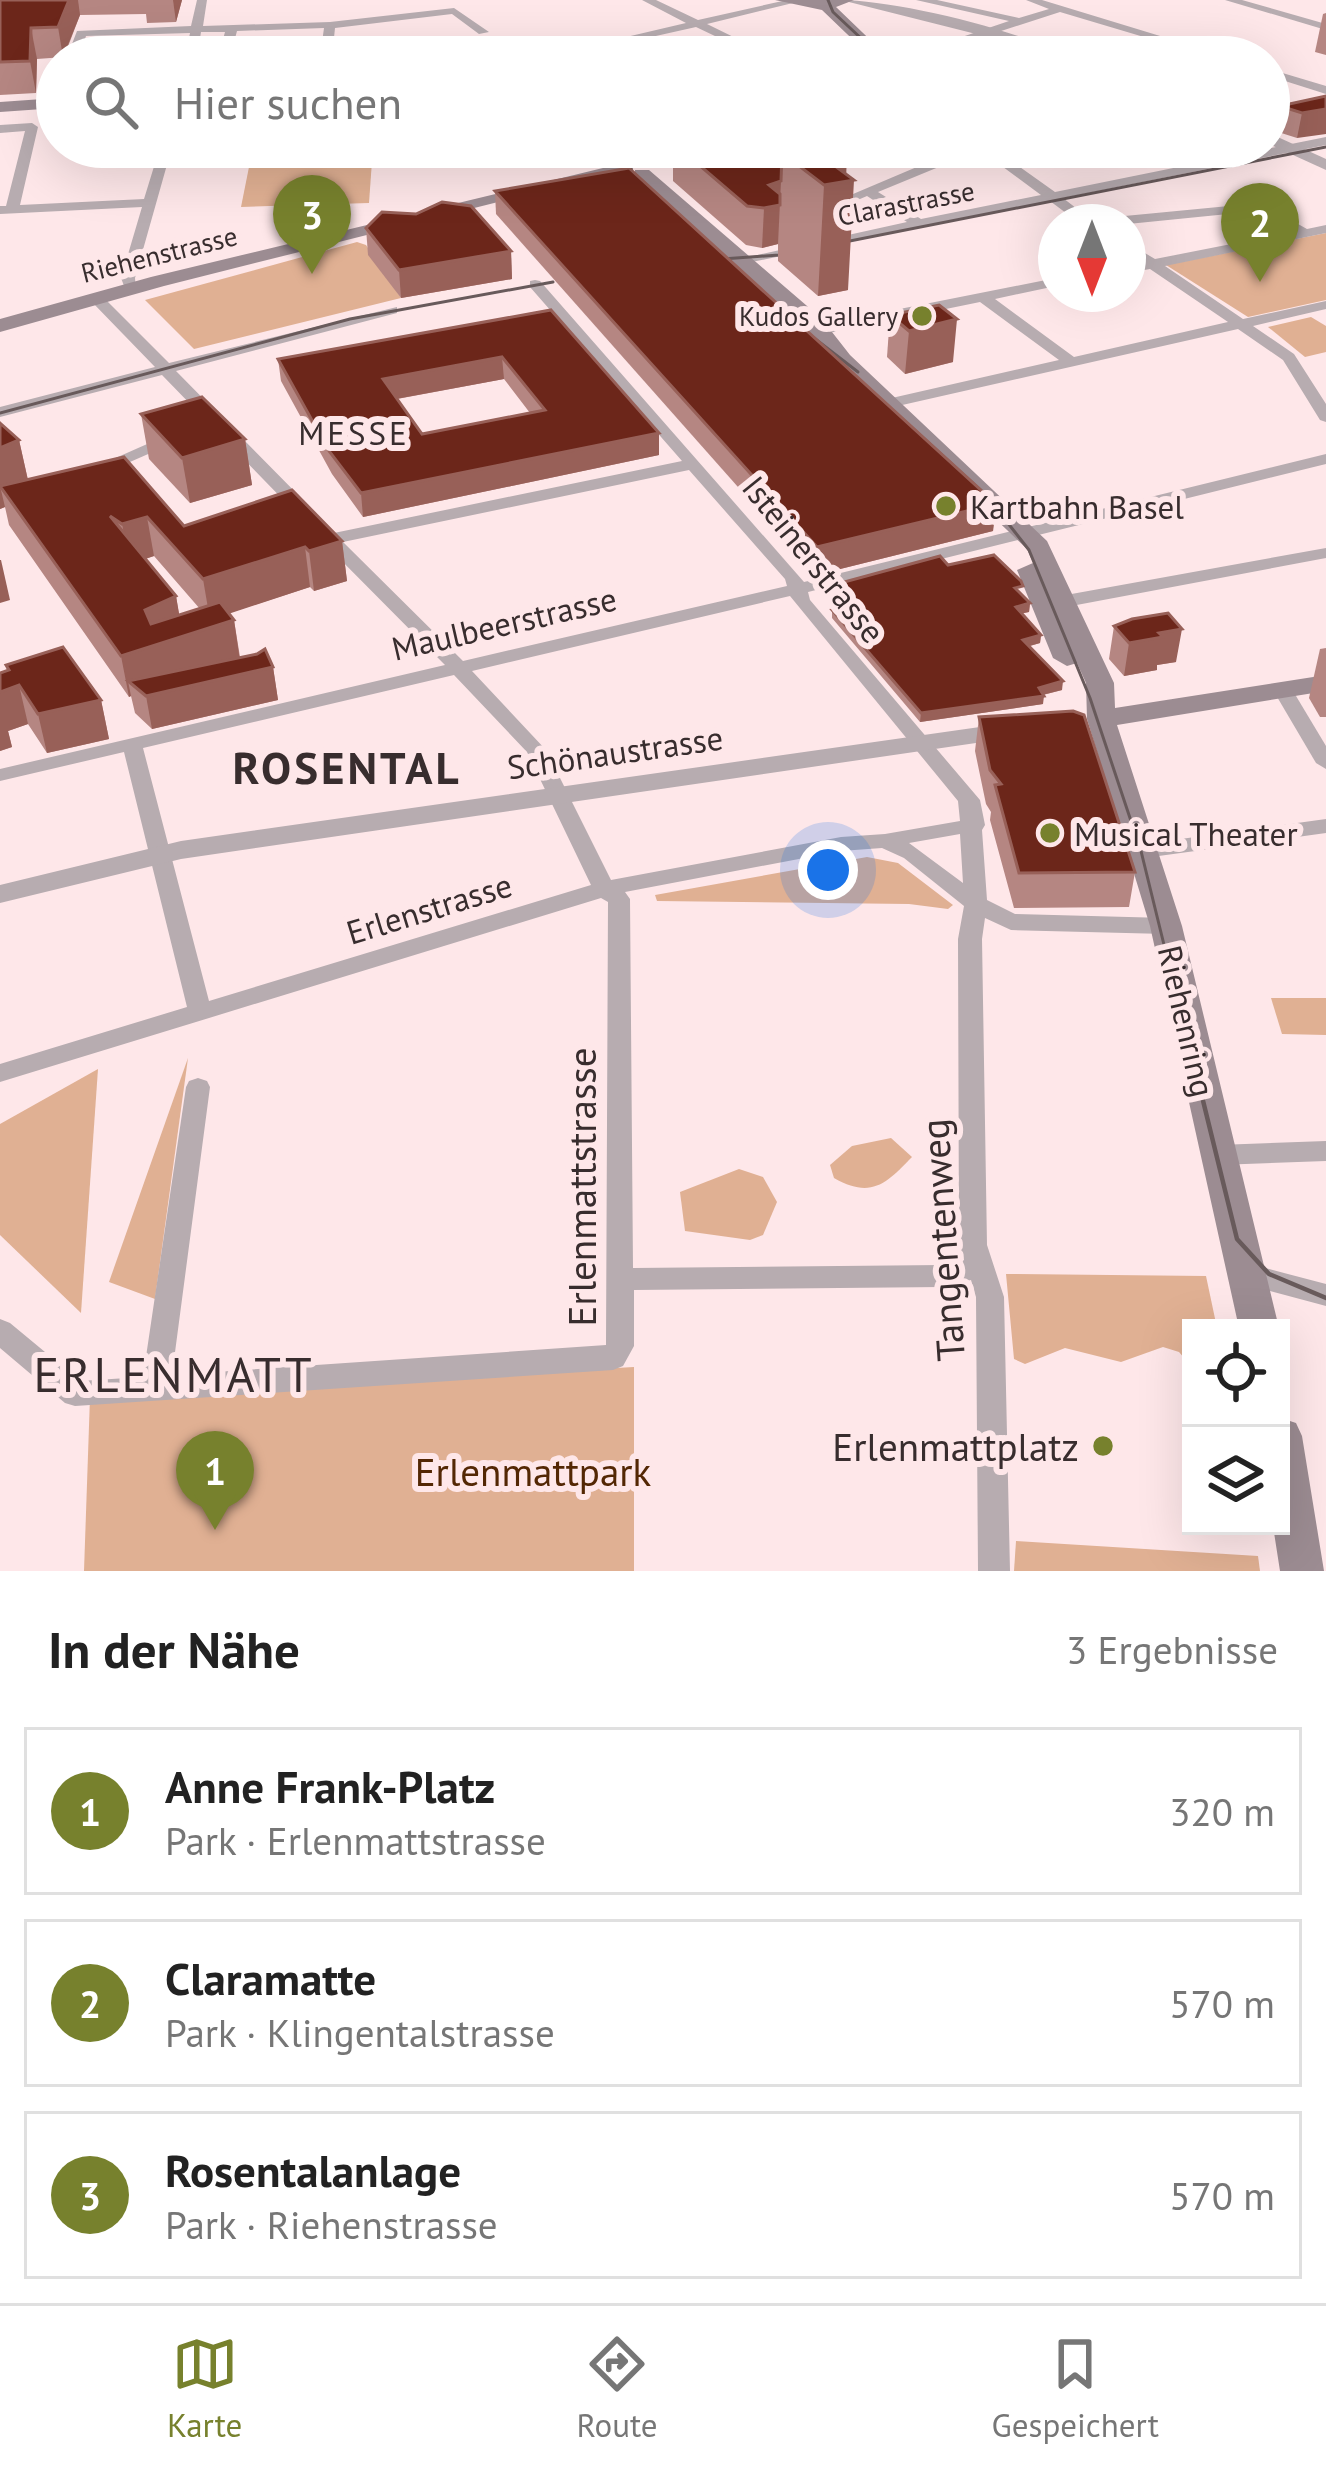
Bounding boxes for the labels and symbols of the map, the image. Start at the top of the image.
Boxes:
street label: Clarastrasse [835,173,977,233]
pin: 3 [273,175,351,274]
pin: 2 [1221,183,1299,282]
north arrow [1038,204,1146,312]
street label: Riehenstrasse [77,218,241,290]
place label: Kudos Gallery [739,299,898,333]
marker: Kudos Gallery [909,303,935,329]
district label: MESSE [298,411,410,454]
street label: Isteinerstrasse [733,467,895,651]
place label: Kartbahn Basel [970,485,1184,528]
marker: Kartbahn Basel [933,493,959,519]
street label: Maulbeerstrasse [387,576,621,670]
street label: Schönaustrasse [504,716,726,788]
district label: ROSENTAL [232,738,462,796]
place label: Musical Theater [1074,812,1298,855]
marker: Musical Theater [1037,820,1063,846]
your location [798,840,858,900]
street label: Erlenstrasse [341,863,517,953]
street label: Riehenring [1149,941,1225,1101]
street label: Erlenmattstrasse [556,1047,607,1327]
street label: Tangentenweg [908,1117,976,1363]
district label: ERLENMATT [33,1343,315,1405]
place label: Erlenmattplatz [832,1421,1079,1472]
pin: 1 [176,1431,254,1530]
marker: Erlenmattplatz [1090,1433,1116,1459]
park label: Erlenmattpark [415,1446,652,1497]

